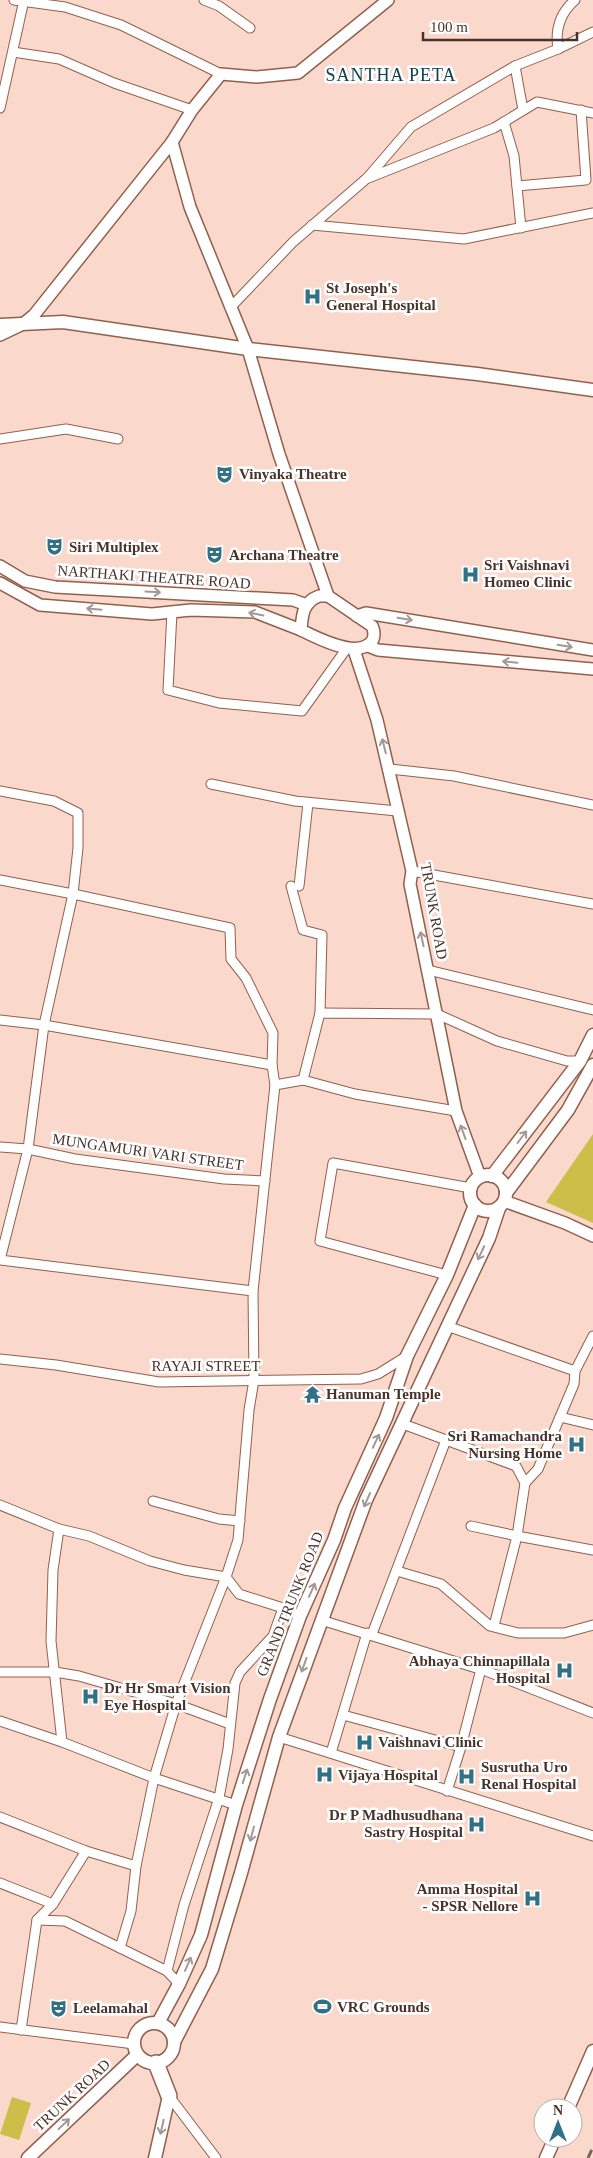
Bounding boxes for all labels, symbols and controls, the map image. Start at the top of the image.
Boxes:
scale bar [423,10,577,42]
text: 100 m [430,19,468,35]
district label: SANTHA PETA [325,65,457,85]
place label: St Joseph's General Hospital [326,280,436,313]
hospital icon: St Joseph's General Hospital [302,287,322,307]
theatre icon: Vinyaka Theatre [215,464,235,484]
place label: Vinyaka Theatre [239,466,347,482]
theatre icon: Siri Multiplex [45,537,65,557]
place label: Siri Multiplex [69,539,159,555]
theatre icon: Archana Theatre [205,545,225,565]
place label: Archana Theatre [229,547,339,563]
place label: Sri Vaishnavi Homeo Clinic [484,557,572,590]
street label: NARTHAKI THEATRE ROAD [57,562,251,592]
hospital icon: Sri Vaishnavi Homeo Clinic [460,564,480,584]
one-way arrow [145,588,161,597]
one-way arrow [86,604,102,614]
one-way arrow [248,609,264,618]
one-way arrow [397,615,413,625]
one-way arrow [557,641,573,651]
one-way arrow [502,657,518,666]
one-way arrow [379,738,388,754]
street label: TRUNK ROAD [418,861,450,961]
one-way arrow [417,931,426,947]
one-way arrow [458,1125,467,1140]
street label: MUNGAMURI VARI STREET [51,1131,245,1173]
one-way arrow [516,1131,527,1144]
one-way arrow [476,1245,486,1260]
street label: RAYAJI STREET [151,1358,261,1374]
temple icon: Hanuman Temple [302,1384,322,1404]
place label: Hanuman Temple [326,1386,441,1402]
place label: Sri Ramachandra Nursing Home [447,1428,562,1461]
one-way arrow [371,1434,381,1449]
hospital icon: Sri Ramachandra Nursing Home [566,1435,586,1455]
one-way arrow [361,1492,371,1507]
street label: GRAND TRUNK ROAD [254,1529,326,1679]
one-way arrow [307,1583,317,1598]
place label: Abhaya Chinnapillala Hospital [409,1653,550,1686]
one-way arrow [299,1657,308,1673]
hospital icon: Abhaya Chinnapillala Hospital [554,1660,574,1680]
place label: Dr Hr Smart Vision Eye Hospital [104,1680,231,1713]
hospital icon: Dr Hr Smart Vision Eye Hospital [80,1687,100,1707]
hospital icon: Vaishnavi Clinic [354,1732,374,1752]
place label: Vaishnavi Clinic [378,1734,483,1750]
place label: Susrutha Uro Renal Hospital [481,1759,576,1792]
hospital icon: Vijaya Hospital [314,1765,334,1785]
hospital icon: Susrutha Uro Renal Hospital [457,1766,477,1786]
place label: Vijaya Hospital [338,1767,438,1783]
one-way arrow [241,1768,251,1784]
place label: Dr P Madhusudhana Sastry Hospital [329,1807,463,1840]
hospital icon: Dr P Madhusudhana Sastry Hospital [467,1814,487,1834]
one-way arrow [247,1826,256,1842]
place label: Amma Hospital - SPSR Nellore [417,1881,518,1914]
hospital icon: Amma Hospital - SPSR Nellore [522,1888,542,1908]
one-way arrow [183,1957,193,1972]
sports icon: VRC Grounds [313,1997,333,2017]
theatre icon: Leelamahal [49,1998,69,2018]
place label: VRC Grounds [337,1999,430,2015]
place label: Leelamahal [73,2000,148,2016]
street label: TRUNK ROAD [31,2056,113,2134]
north arrow [533,2098,583,2148]
text: N [553,2103,563,2118]
one-way arrow [157,2118,166,2134]
one-way arrow [57,2119,69,2131]

